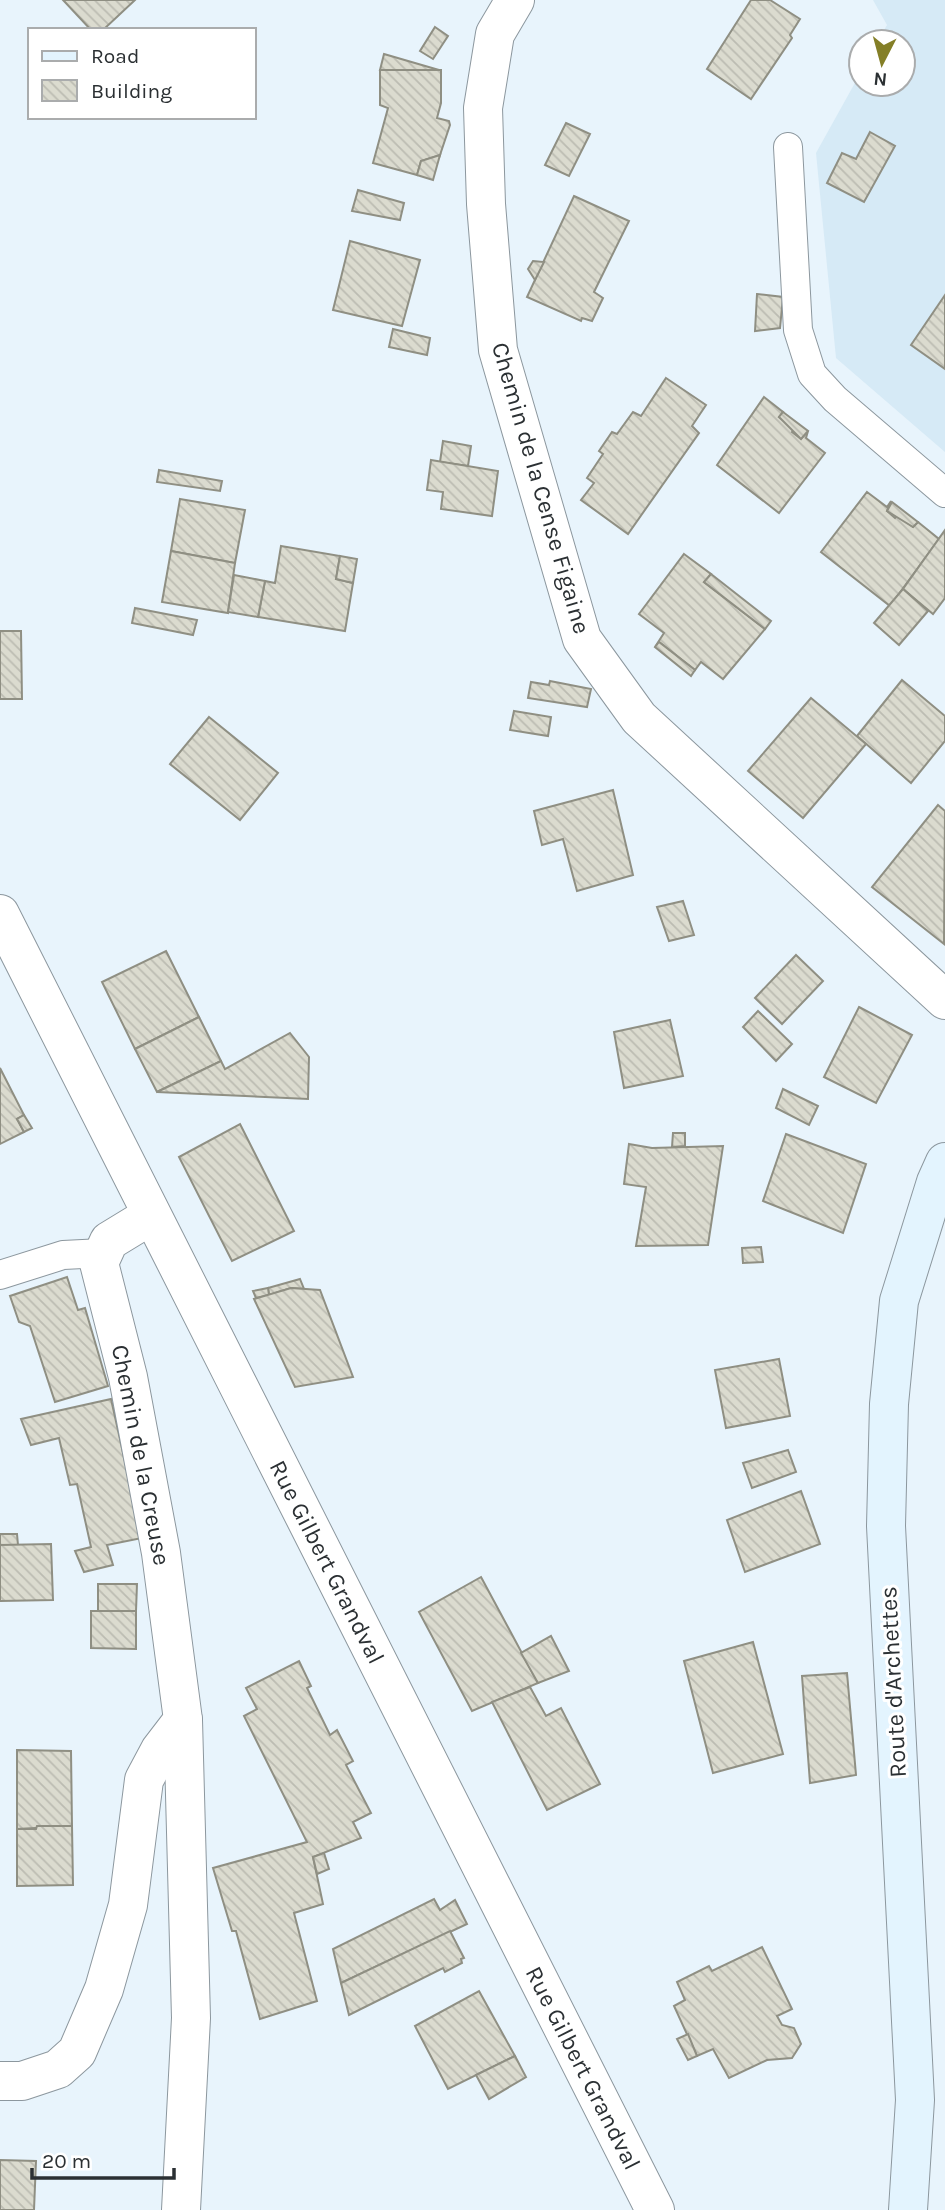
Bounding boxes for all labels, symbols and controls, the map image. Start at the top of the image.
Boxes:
legend [28,28,256,119]
north arrow [847,28,917,98]
text: Road [91,44,139,68]
text: N [872,67,888,91]
text: Building [91,79,172,103]
street label: Chemin de la Cense Figaine [486,339,596,637]
street label: Chemin de la Creuse [106,1342,176,1568]
street label: Rue Gilbert Grandval [264,1456,390,1668]
street label: Route d'Archettes [874,1586,912,1778]
street label: Rue Gilbert Grandval [520,1962,646,2174]
scale bar [32,2136,173,2180]
text: 20 m [42,2149,91,2173]

